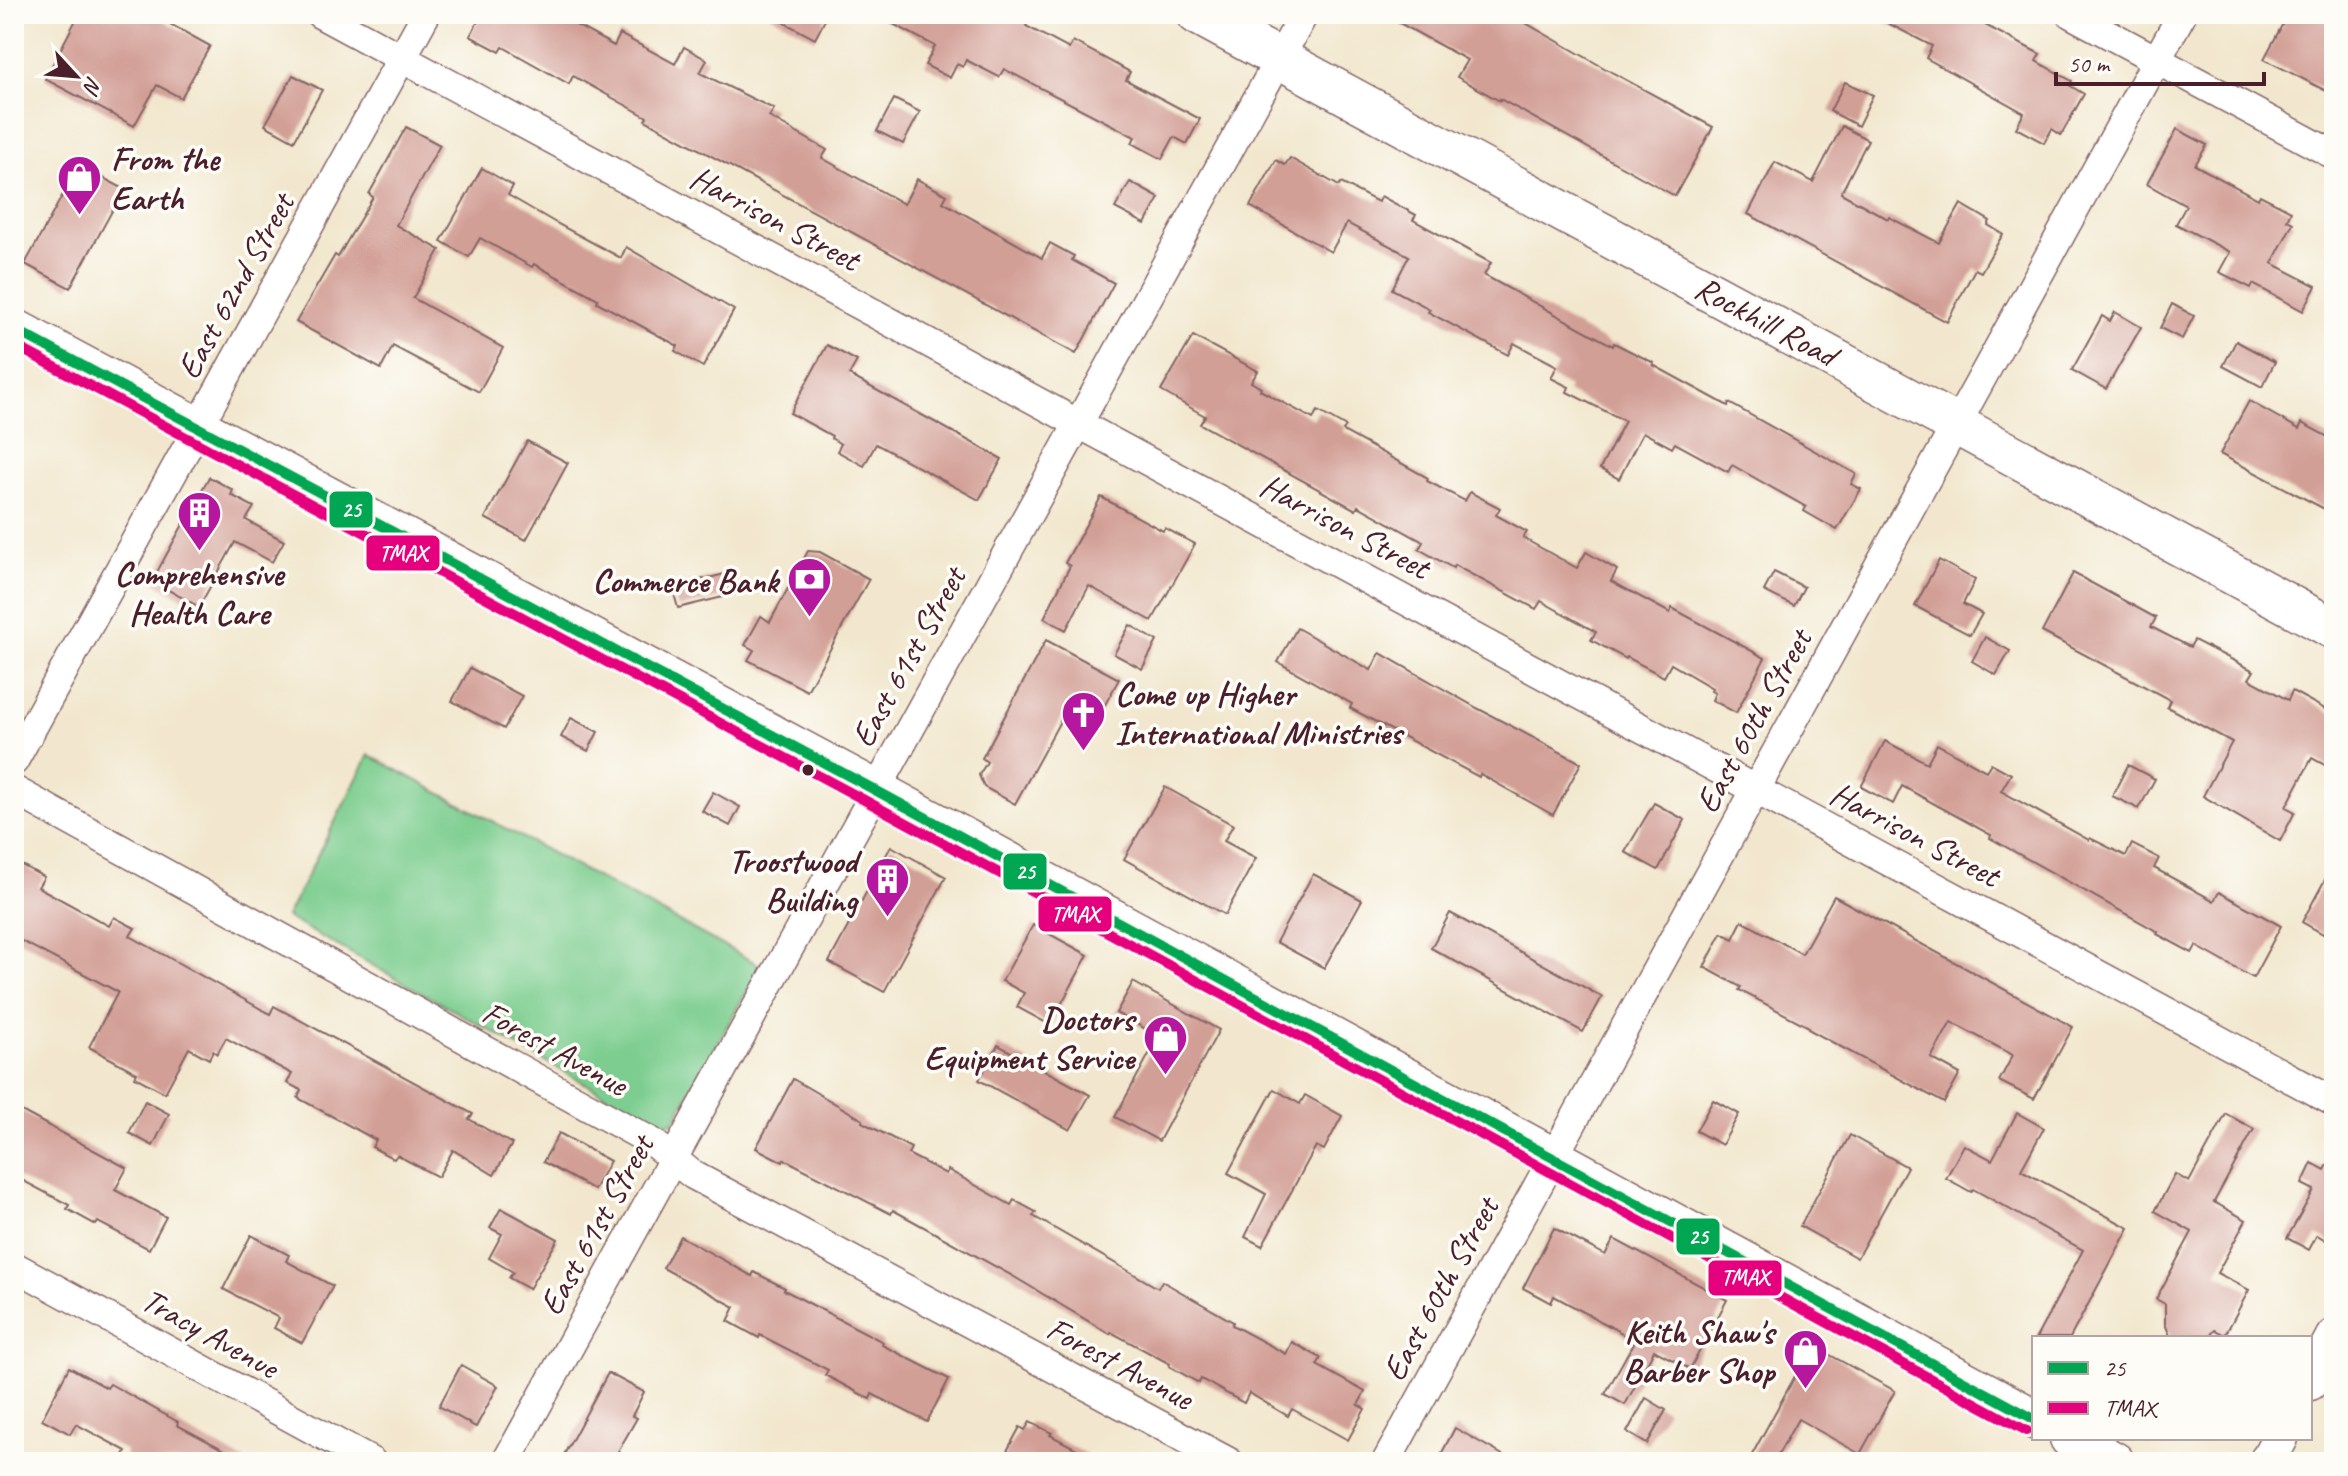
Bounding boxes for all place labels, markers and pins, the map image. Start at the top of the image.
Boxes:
place label: From the Earth [111,137,221,219]
shop icon: From the Earth [56,154,104,217]
building icon: Comprehensive Health Care [175,489,223,552]
place label: Comprehensive Health Care [115,552,286,634]
bank icon: Commerce Bank [785,556,833,619]
place label: Commerce Bank [592,559,781,602]
place label: Come up Higher International Ministries [1115,672,1405,754]
church icon: Come up Higher International Ministries [1060,689,1108,752]
unlabelled marker [800,762,816,778]
place label: Troostwood Building [728,839,863,921]
building icon: Troostwood Building [864,856,912,919]
place label: Doctors Equipment Service [924,997,1137,1079]
shop icon: Doctors Equipment Service [1141,1014,1189,1077]
place label: Keith Shaw's Barber Shop [1623,1310,1777,1392]
shop icon: Keith Shaw's Barber Shop [1781,1327,1829,1390]

